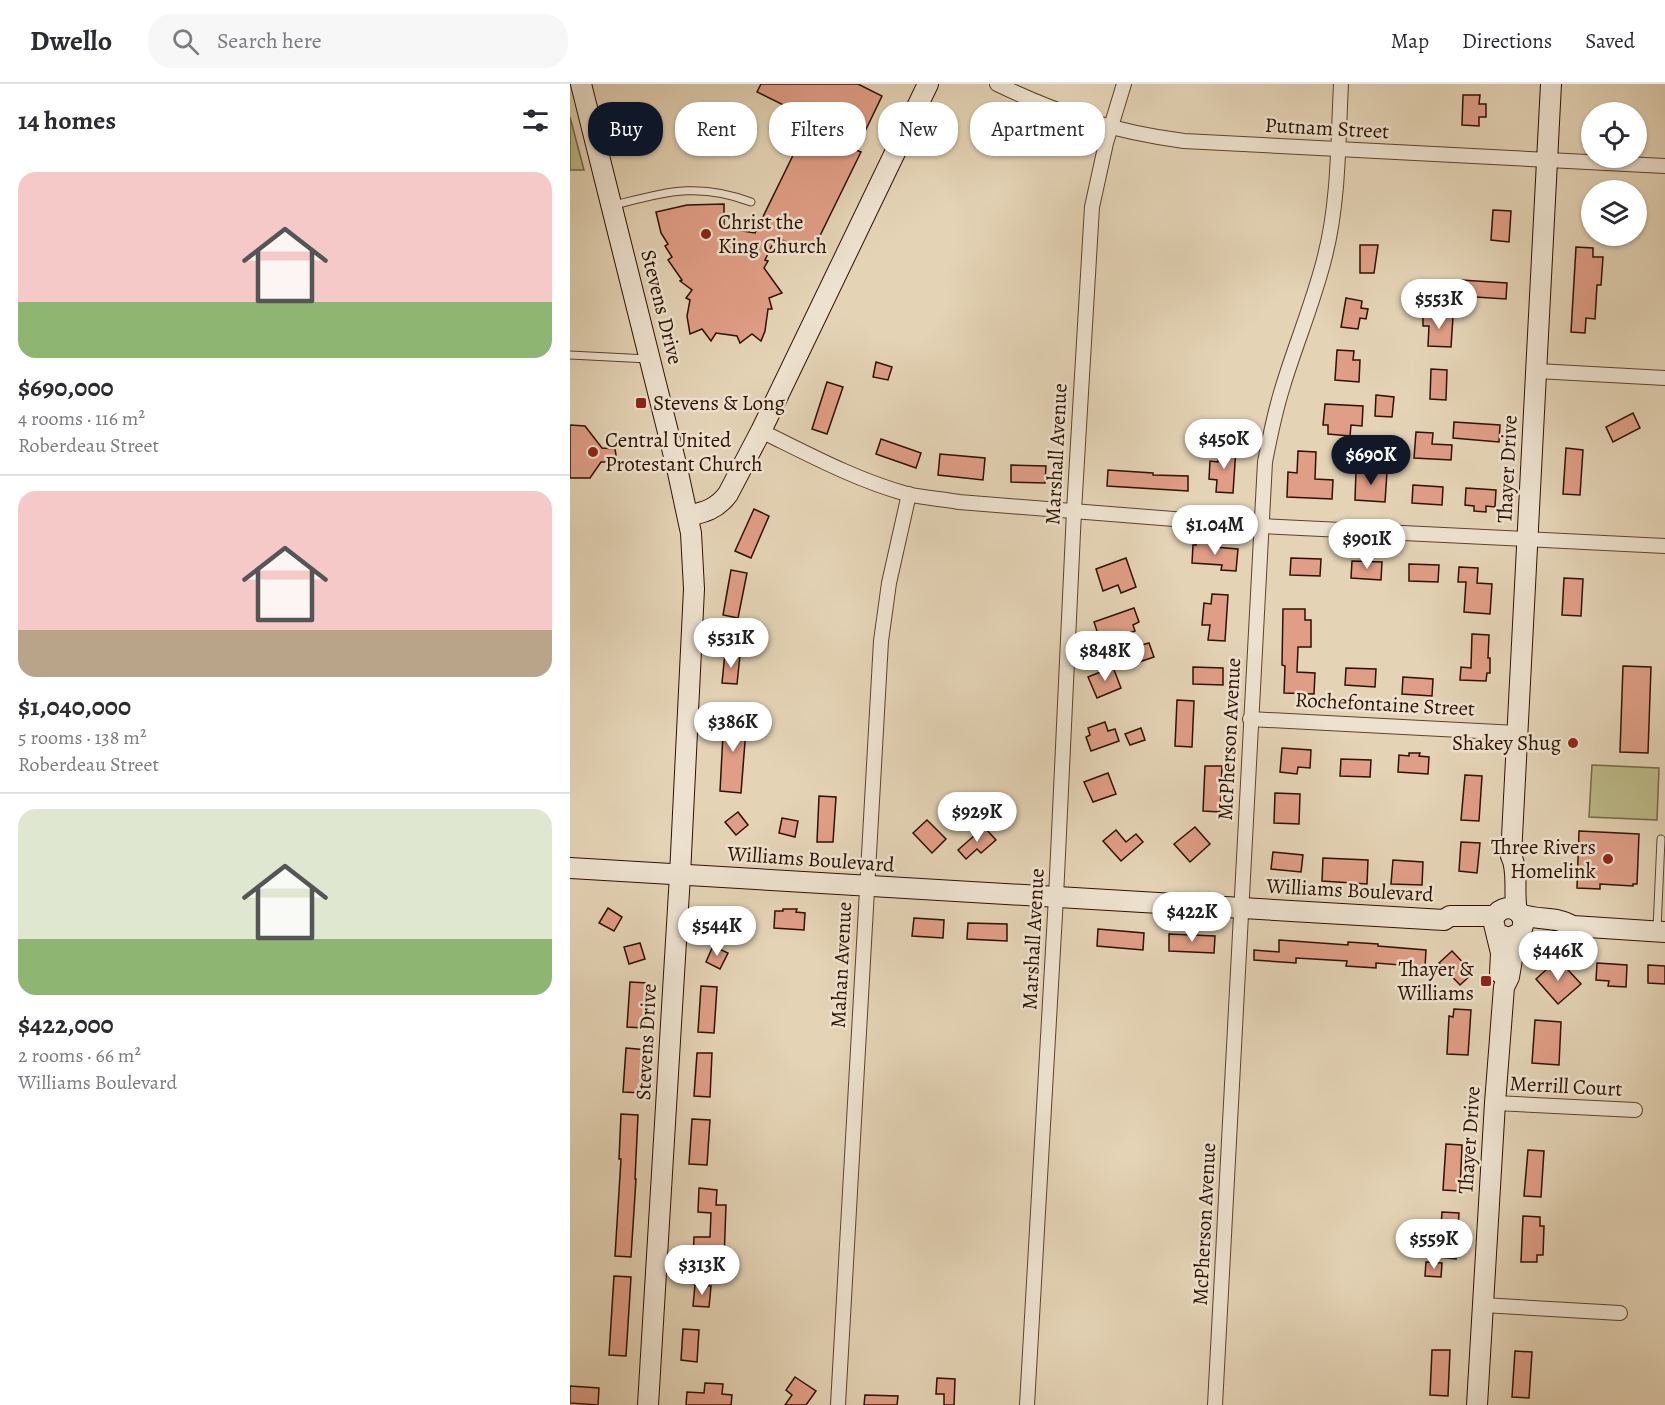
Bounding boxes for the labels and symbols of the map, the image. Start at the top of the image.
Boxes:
street label: Putnam Street [1264,111,1390,145]
place label: Christ the King Church [718,208,827,260]
marker: Christ the King Church [699,227,713,241]
street label: Stevens Drive [634,247,690,367]
pin: $553K [1397,279,1481,330]
street label: Marshall Avenue [1038,382,1074,526]
place label: Stevens & Long [653,389,785,417]
marker: Stevens & Long [634,396,648,410]
street label: Thayer Drive [1490,414,1524,524]
pin: $450K [1182,419,1266,470]
place label: Central United Protestant Church [605,426,762,478]
pin: $690K [1329,435,1413,486]
marker: Central United Protestant Church [586,445,600,459]
pin: $1.04M [1166,505,1264,556]
pin: $901K [1325,519,1409,570]
pin: $531K [689,618,773,669]
pin: $848K [1063,631,1147,682]
street label: McPherson Avenue [1211,657,1247,821]
street label: Rochefontaine Street [1294,685,1476,723]
pin: $386K [691,702,775,753]
place label: Shakey Shug [1452,729,1561,757]
marker: Shakey Shug [1566,736,1580,750]
pin: $929K [935,792,1019,843]
place label: Three Rivers Homelink [1491,833,1597,885]
street label: Williams Boulevard [726,839,896,879]
marker: Three Rivers Homelink [1601,852,1615,866]
street label: Marshall Avenue [1015,867,1051,1011]
street label: Williams Boulevard [1265,872,1435,908]
pin: $422K [1150,892,1234,943]
street label: Mahan Avenue [824,901,858,1029]
pin: $544K [675,906,759,957]
pin: $446K [1516,931,1600,982]
place label: Thayer & Williams [1396,955,1474,1007]
marker: Thayer & Williams [1479,974,1493,988]
street label: Stevens Drive [629,983,663,1101]
street label: Merrill Court [1509,1069,1623,1103]
street label: Thayer Drive [1451,1085,1487,1195]
street label: McPherson Avenue [1186,1142,1222,1306]
pin: $559K [1392,1219,1476,1270]
pin: $313K [660,1245,744,1296]

